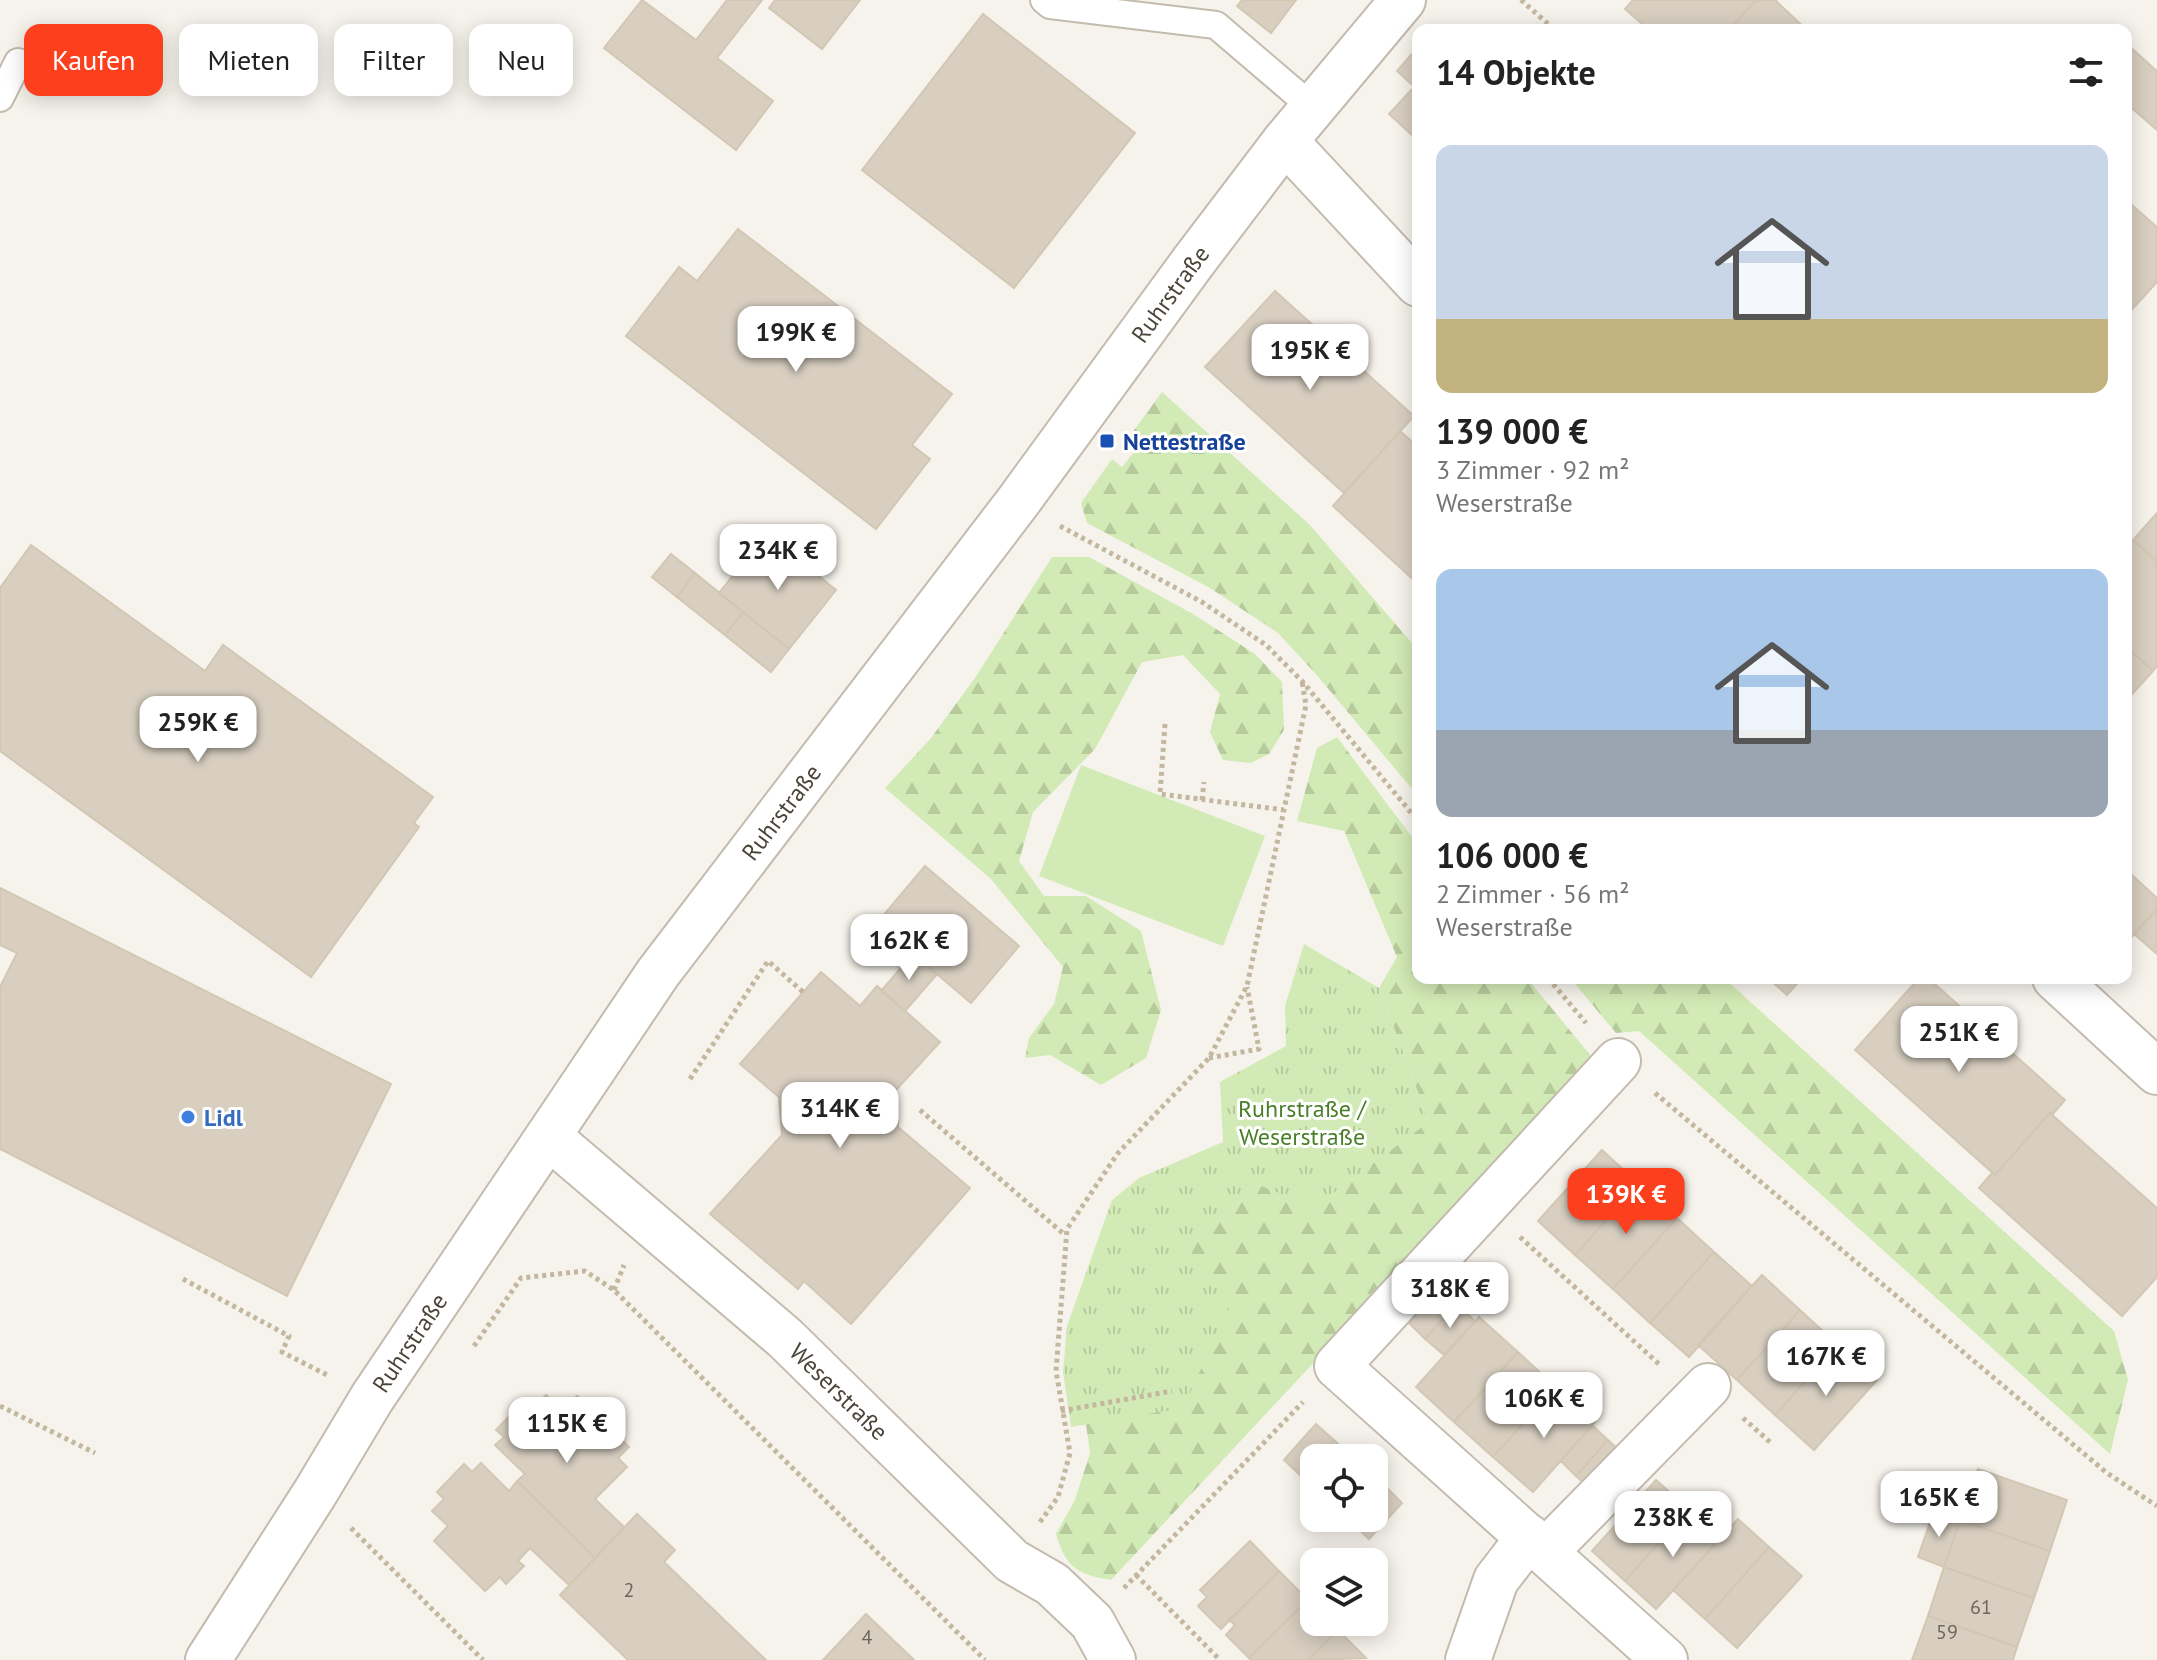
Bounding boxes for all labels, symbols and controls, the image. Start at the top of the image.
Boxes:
chip: Kaufen [24,24,163,96]
chip: Mieten [179,24,318,96]
chip: Filter [334,24,453,96]
chip: Neu [469,24,573,96]
text: 14 Objekte [1436,50,1596,94]
icon: filters [2064,50,2108,94]
icon: home [1700,197,1844,341]
street label: Ruhrstraße [1124,239,1216,348]
pin: 199K € [731,306,861,374]
text: 199K € [756,315,836,348]
pin: 195K € [1245,324,1375,392]
text: 195K € [1270,333,1350,366]
text: 139 000 € [1436,409,1588,453]
place label: Nettestraße [1123,426,1246,457]
marker: Nettestraße [1098,432,1116,450]
text: 3 Zimmer · 92 m² [1436,453,1629,486]
text: Weserstraße [1436,486,1573,519]
pin: 234K € [713,524,843,592]
text: 234K € [738,533,818,566]
icon: home [1700,621,1844,765]
pin: 259K € [133,696,263,764]
text: 259K € [158,705,238,738]
street label: Ruhrstraße [734,758,828,866]
text: 106 000 € [1436,833,1588,877]
text: 2 Zimmer · 56 m² [1436,877,1629,910]
text: Weserstraße [1436,910,1573,943]
pin: 162K € [844,914,974,982]
text: 162K € [869,923,949,956]
pin: 251K € [1894,1006,2024,1074]
text: 251K € [1919,1015,1999,1048]
pin: 314K € [775,1082,905,1150]
text: 314K € [800,1091,880,1124]
park label: Ruhrstraße / Weserstraße [1238,1093,1367,1152]
place label: Lidl [204,1102,244,1133]
marker: Lidl [179,1108,197,1126]
pin: 139K € [1561,1168,1691,1236]
text: 139K € [1586,1177,1666,1210]
pin: 318K € [1385,1262,1515,1330]
text: 318K € [1410,1271,1490,1304]
street label: Ruhrstraße [365,1287,454,1398]
pin: 167K € [1761,1330,1891,1398]
street label: Weserstraße [783,1336,895,1447]
text: 167K € [1786,1339,1866,1372]
pin: 106K € [1479,1372,1609,1440]
text: 106K € [1504,1381,1584,1414]
pin: 115K € [502,1397,632,1465]
text: 115K € [527,1406,607,1439]
map controls [1300,1444,1388,1636]
button: locate [1300,1444,1388,1532]
pin: 165K € [1874,1471,2004,1539]
text: 165K € [1899,1480,1979,1513]
pin: 238K € [1608,1491,1738,1559]
text: 238K € [1633,1500,1713,1533]
button: layers [1300,1548,1388,1636]
house number: 2 [624,1577,634,1603]
house number: 61 [1970,1594,1992,1620]
house number: 59 [1936,1619,1958,1645]
house number: 4 [862,1624,873,1650]

